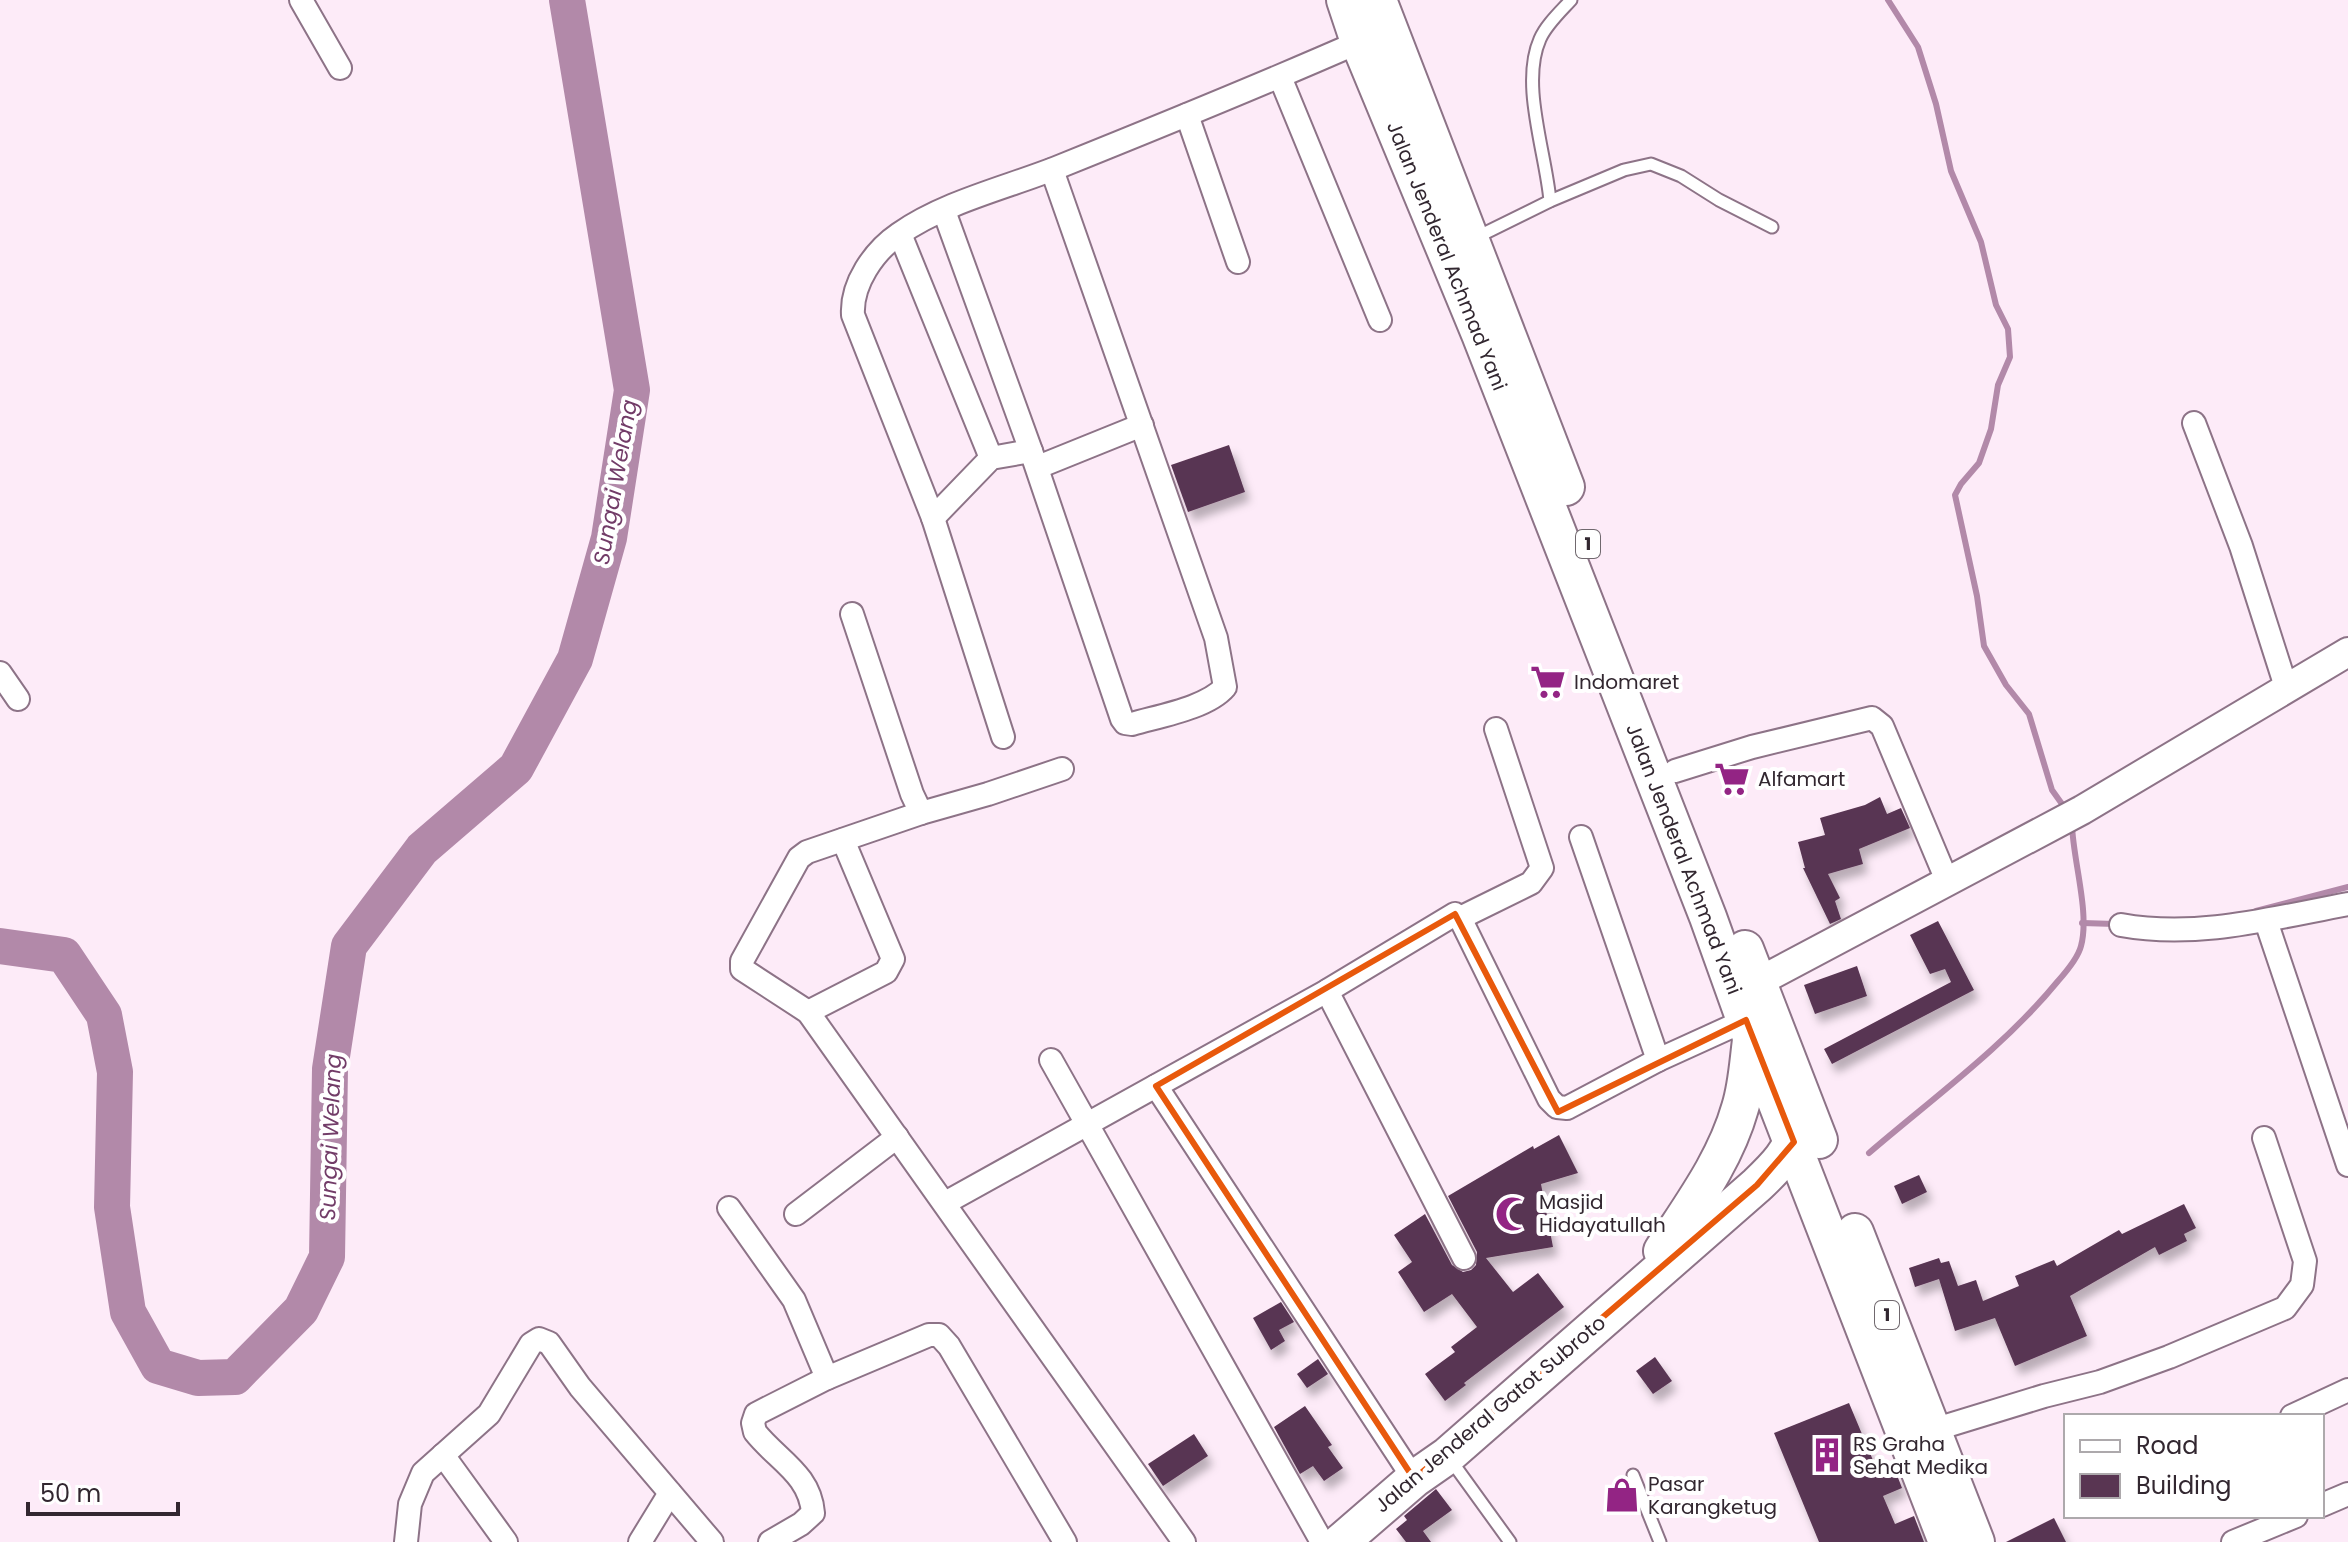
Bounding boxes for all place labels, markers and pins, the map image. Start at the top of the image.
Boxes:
supermarket icon: Indomaret [1529,663,1567,701]
place label: Indomaret [1574,668,1679,696]
supermarket icon: Alfamart [1713,760,1751,798]
place label: Alfamart [1758,765,1845,793]
place label: Masjid Hidayatullah [1539,1188,1666,1239]
mosque icon: Masjid Hidayatullah [1494,1195,1532,1233]
place label: RS Graha Sehat Medika [1853,1430,1988,1481]
building icon: RS Graha Sehat Medika [1808,1436,1846,1474]
place label: Pasar Karangketug [1648,1470,1777,1521]
shop icon: Pasar Karangketug [1603,1476,1641,1514]

